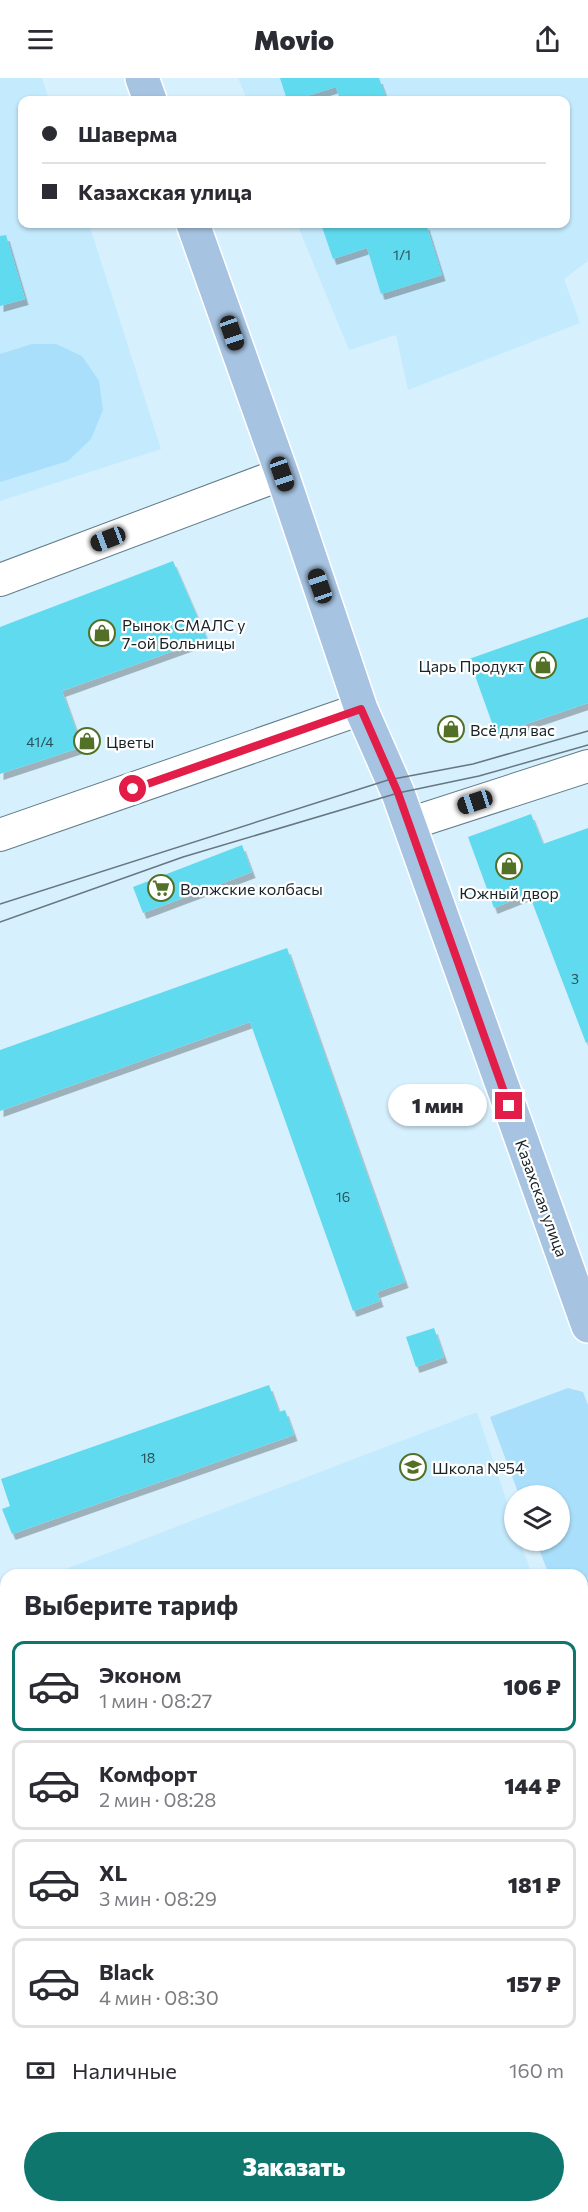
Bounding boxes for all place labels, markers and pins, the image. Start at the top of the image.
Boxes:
place label: Рынок СМАЛС у 7-ой Больницы [122,615,246,652]
shop icon: Рынок СМАЛС у 7-ой Больницы [87,618,117,648]
shop icon: Царь Продукт [528,650,558,680]
place label: Царь Продукт [418,656,524,675]
shop icon: Всё для вас [436,714,466,744]
place label: Всё для вас [470,720,555,739]
shop icon: Цветы [72,726,102,756]
place label: Цветы [106,732,154,751]
shop icon: Южный двор [494,851,524,881]
supermarket icon: Волжские колбасы [146,873,176,903]
place label: Волжские колбасы [180,879,323,898]
place label: Южный двор [459,883,559,902]
school or university icon: Школа №54 [398,1452,428,1482]
place label: Школа №54 [432,1458,525,1477]

